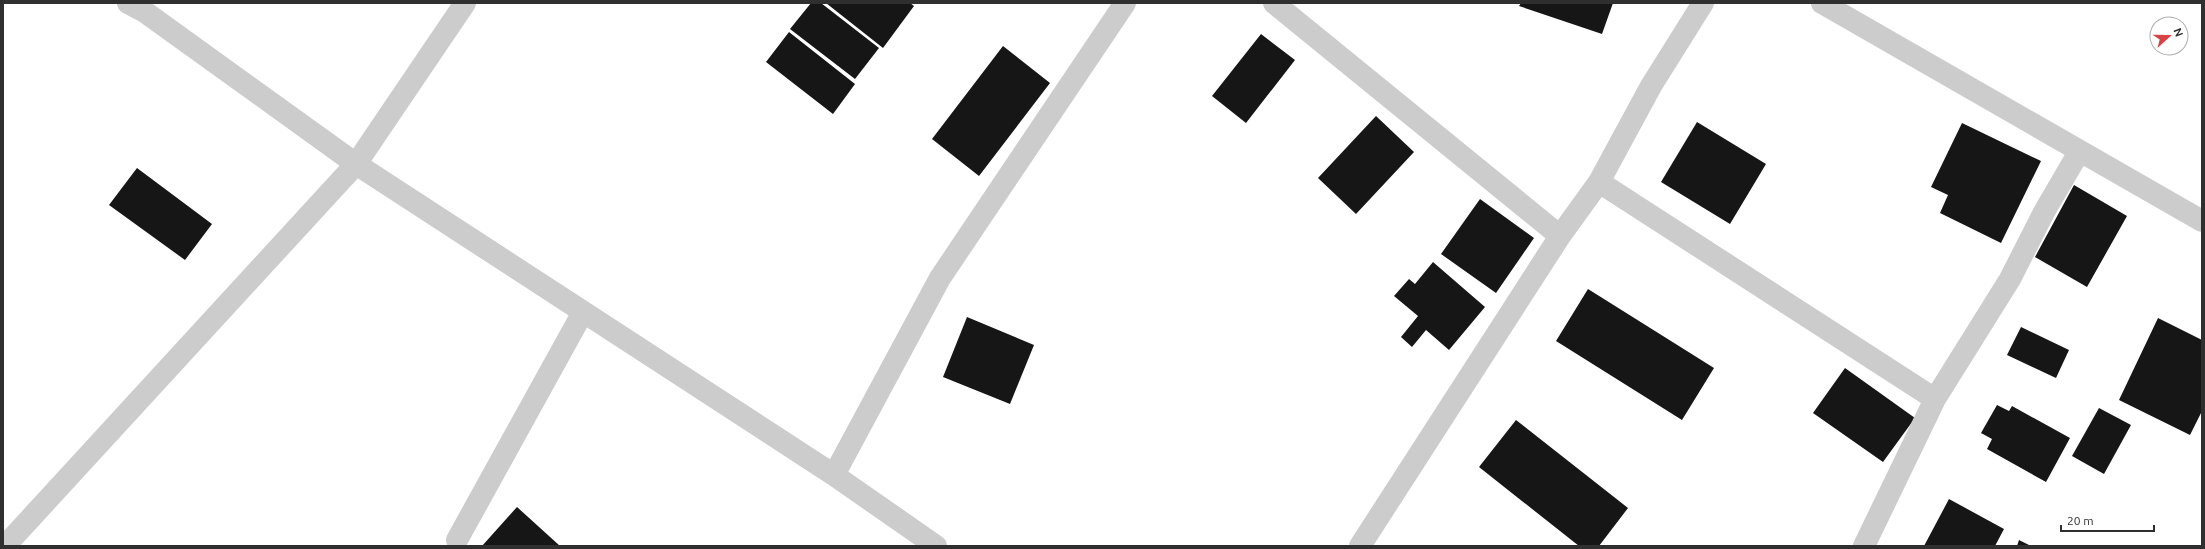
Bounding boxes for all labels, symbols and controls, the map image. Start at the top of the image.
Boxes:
north arrow [2149,16,2189,56]
text: N [2171,26,2185,38]
scale bar [2061,507,2154,533]
text: 20 m [2067,514,2094,527]

